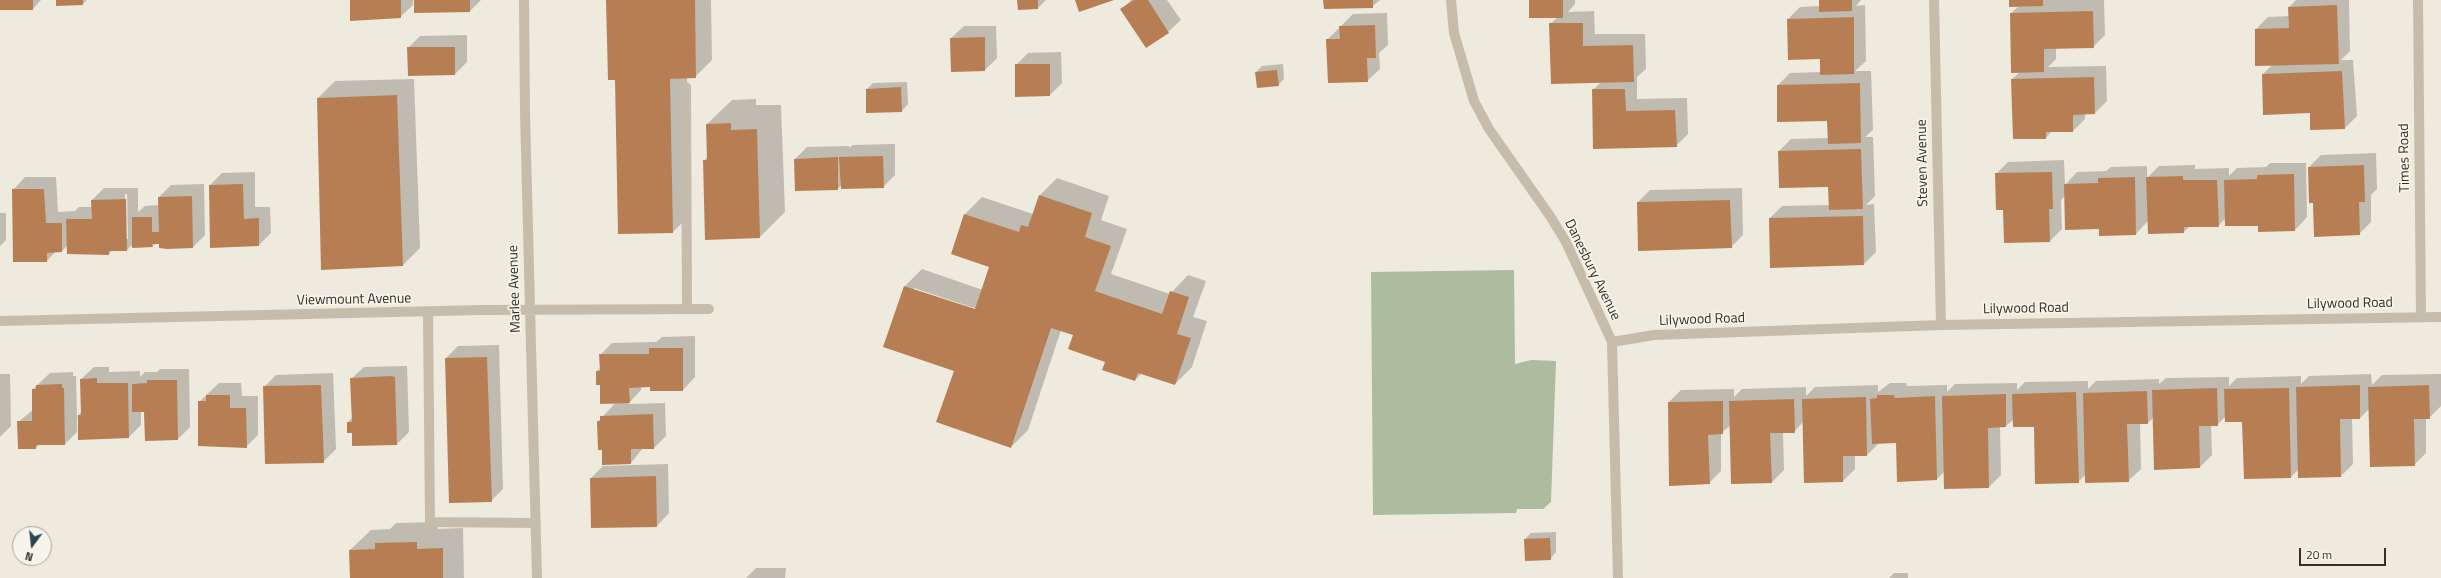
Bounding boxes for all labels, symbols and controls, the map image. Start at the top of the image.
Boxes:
street label: Steven Avenue [1914,119,1932,207]
street label: Times Road [2396,123,2414,193]
street label: Danesbury Avenue [1560,217,1624,323]
street label: Marlee Avenue [505,245,525,333]
street label: Viewmount Avenue [297,291,411,309]
street label: Lilywood Road [2307,295,2393,313]
street label: Lilywood Road [1983,300,2069,318]
street label: Lilywood Road [1659,310,1745,330]
north arrow [12,526,52,566]
scale bar [2301,540,2388,566]
text: 20 m [2306,545,2332,564]
text: N [23,548,35,565]

